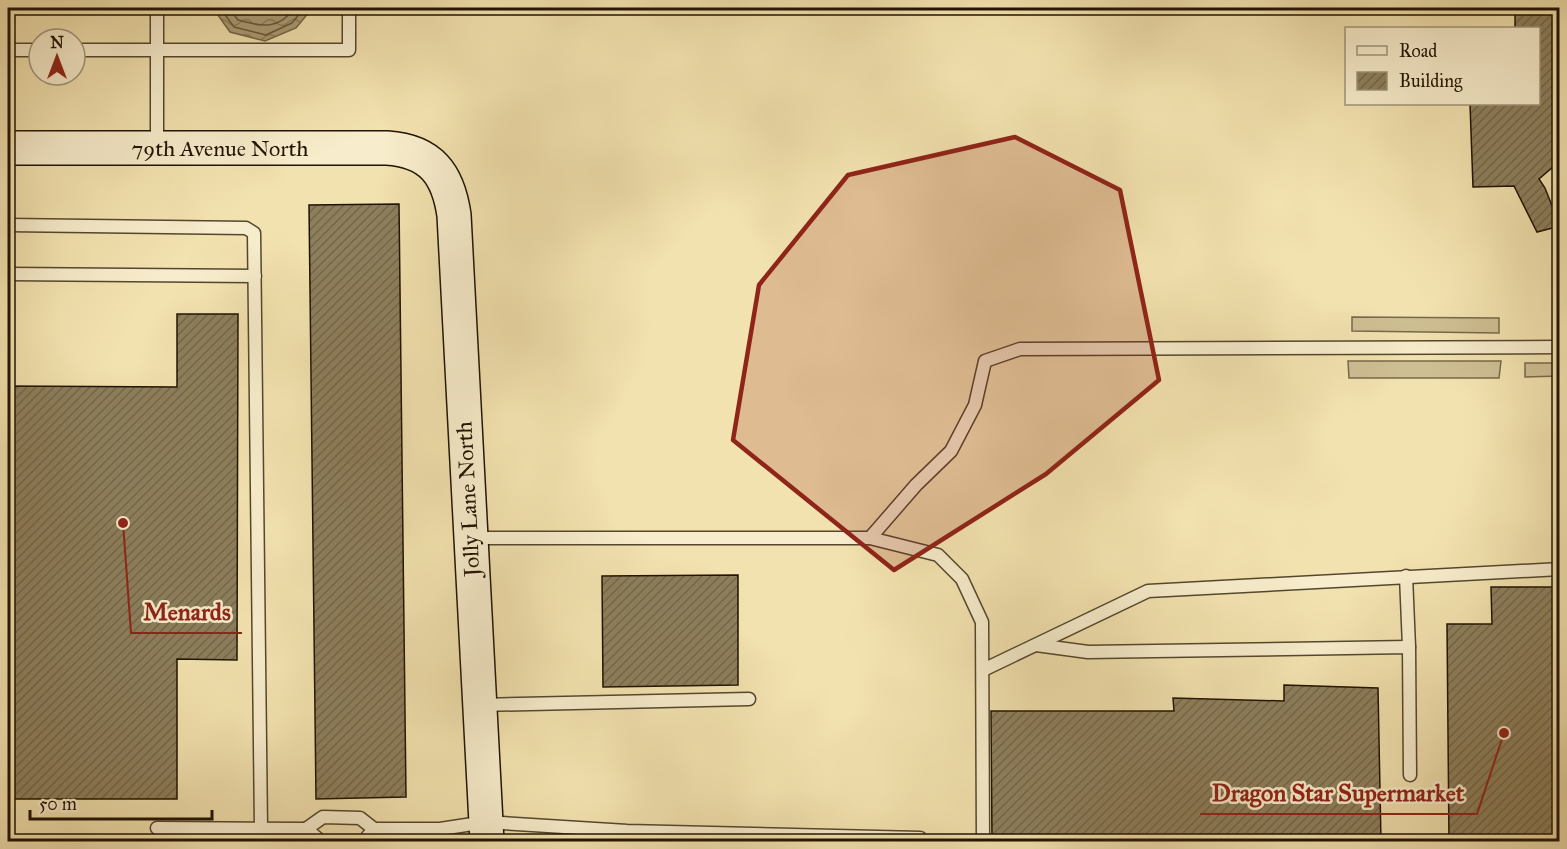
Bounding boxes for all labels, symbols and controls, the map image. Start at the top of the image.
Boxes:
north arrow [27,27,87,87]
legend [1345,27,1540,105]
text: N [50,33,64,52]
text: Road [1399,40,1437,62]
text: Building [1399,70,1463,93]
street label: 79th Avenue North [132,135,308,162]
street label: Jolly Lane North [450,421,486,579]
callout: Menards [131,591,242,633]
text: Menards [143,597,231,627]
callout: Dragon Star Supermarket [1200,772,1477,814]
text: Dragon Star Supermarket [1212,778,1465,808]
scale bar [30,783,212,821]
text: 50 m [39,793,77,815]

